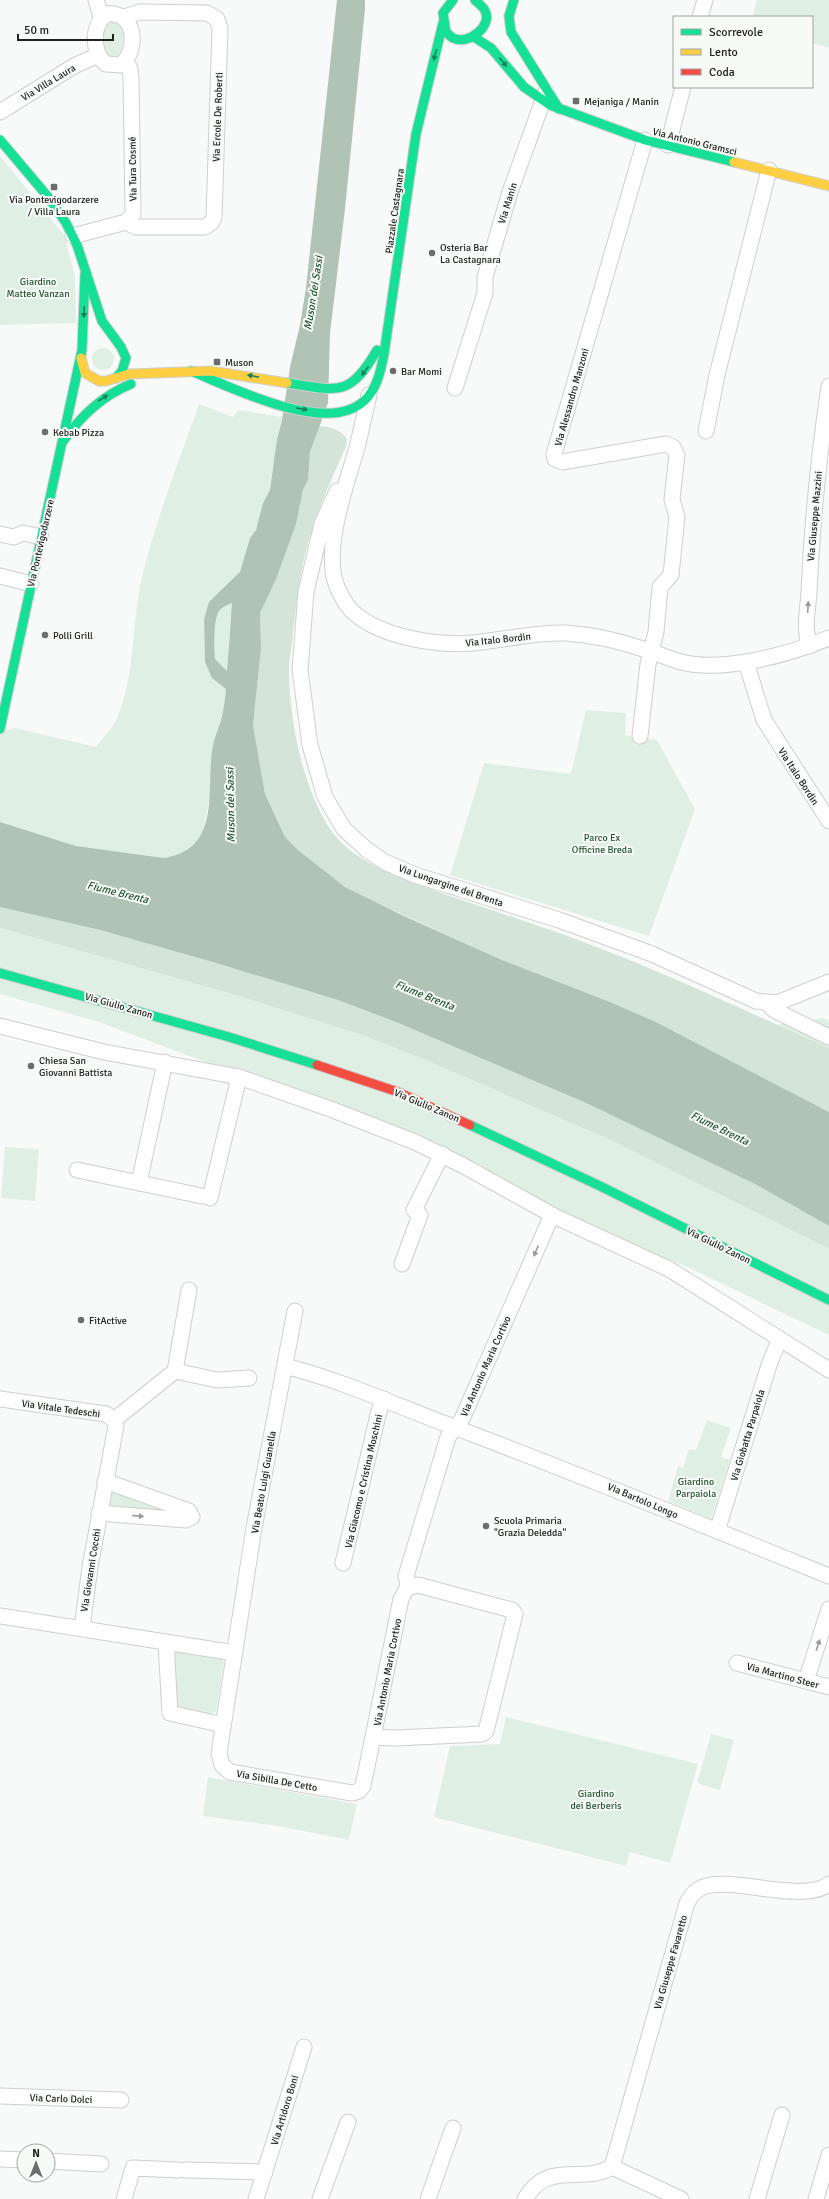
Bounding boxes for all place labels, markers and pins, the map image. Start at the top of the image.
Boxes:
marker: Mejaniga / Manin [571,96,581,106]
place label: Mejaniga / Manin [584,96,659,108]
marker: Via Pontevigodarzere / Villa Laura [49,182,59,192]
place label: Via Pontevigodarzere / Villa Laura [9,194,99,218]
place label: Osteria Bar La Castagnara [440,242,501,266]
marker: Osteria Bar La Castagnara [427,248,437,258]
marker: Muson [212,357,222,367]
place label: Muson [225,357,254,369]
marker: Bar Momi [388,366,398,376]
place label: Bar Momi [401,366,442,378]
marker: Kebab Pizza [40,427,50,437]
place label: Kebab Pizza [53,427,104,439]
marker: Polli Grill [40,630,50,640]
place label: Polli Grill [53,630,93,642]
place label: Chiesa San Giovanni Battista [39,1055,112,1079]
marker: Chiesa San Giovanni Battista [26,1061,36,1071]
marker: FitActive [76,1315,86,1325]
place label: FitActive [89,1315,127,1327]
place label: Scuola Primaria "Grazia Deledda" [494,1515,566,1539]
marker: Scuola Primaria "Grazia Deledda" [481,1521,491,1531]

